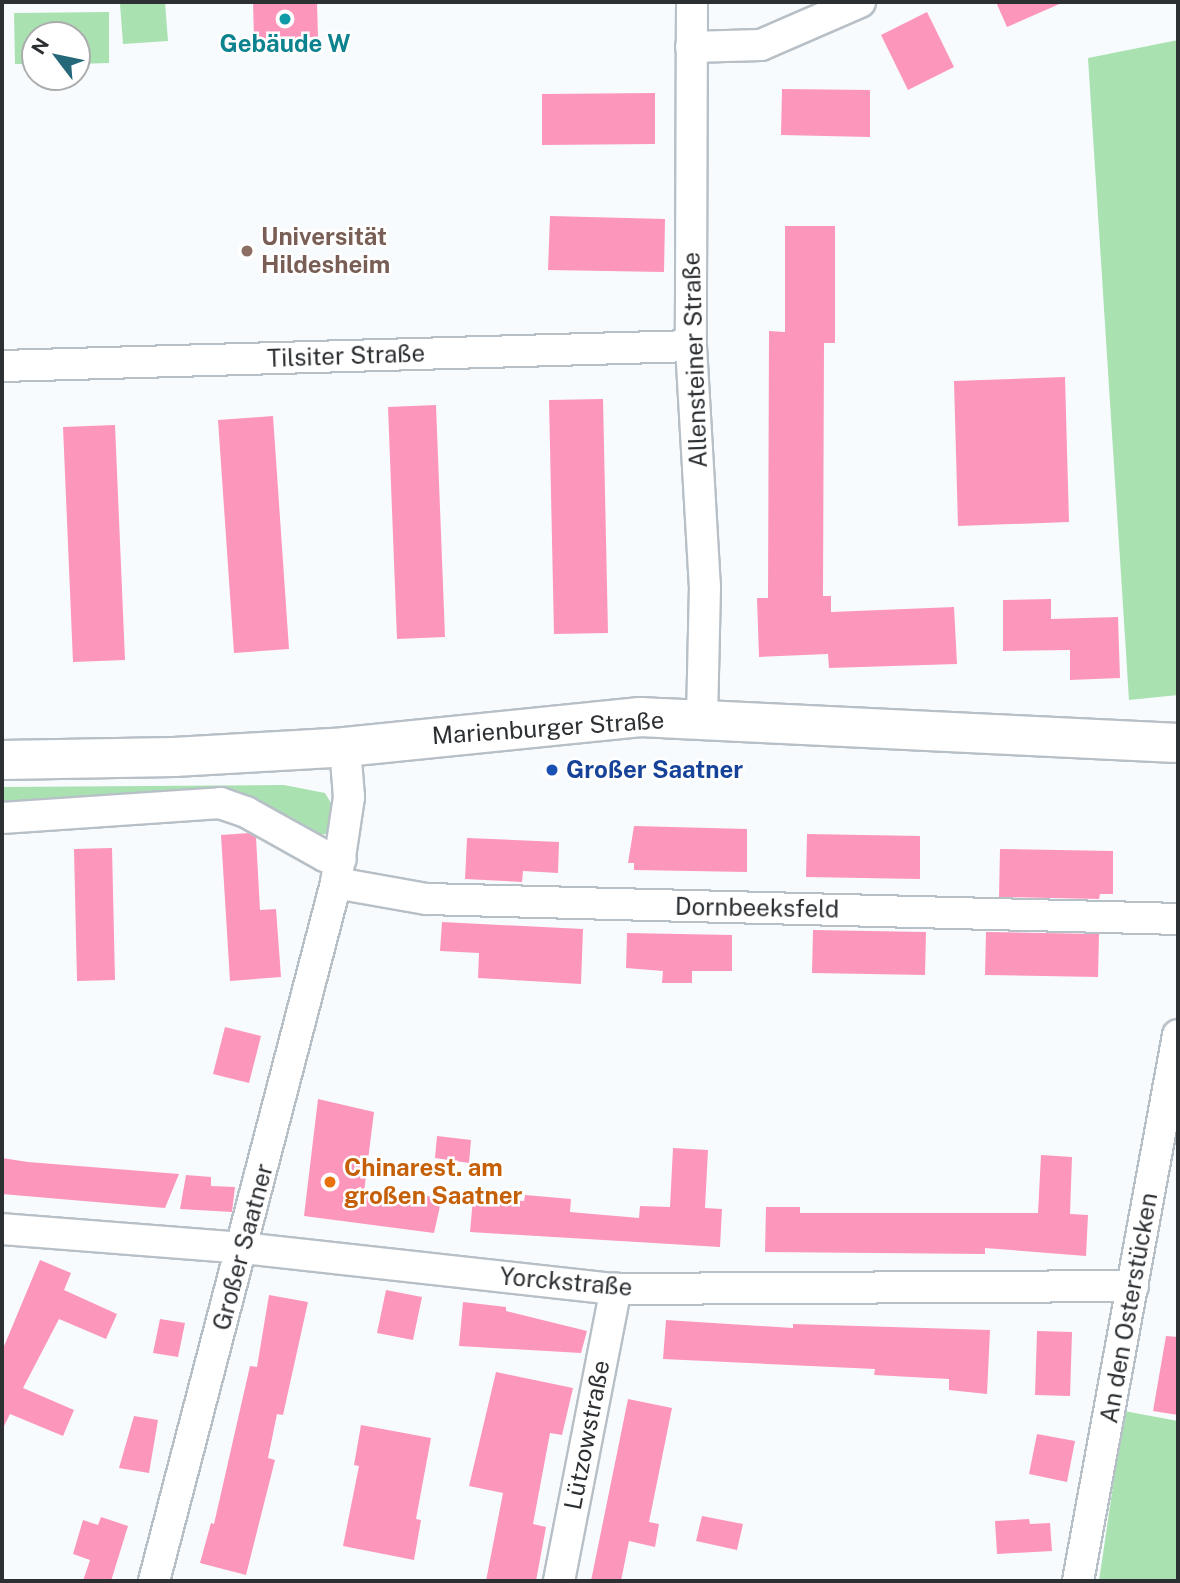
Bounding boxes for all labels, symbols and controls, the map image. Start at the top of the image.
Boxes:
marker: Gebäude W [277,11,293,27]
north arrow [21,21,91,91]
place label: Gebäude W [219,30,351,58]
text: N [27,34,53,58]
place label: Universität Hildesheim [261,223,390,279]
marker: Universität Hildesheim [239,243,255,259]
street label: Allensteiner Straße [677,252,713,468]
street label: Tilsiter Straße [267,339,425,373]
street label: Marienburger Straße [431,706,665,750]
place label: Großer Saatner [566,756,743,784]
marker: Großer Saatner [544,762,560,778]
street label: Dornbeeksfeld [675,892,839,924]
place label: Chinarest. am großen Saatner [344,1154,522,1210]
street label: Großer Saatner [207,1160,279,1334]
marker: Chinarest. am großen Saatner [322,1174,338,1190]
street label: An den Osterstücken [1095,1190,1163,1426]
street label: Yorckstraße [498,1262,634,1302]
street label: Lützowstraße [558,1358,616,1512]

